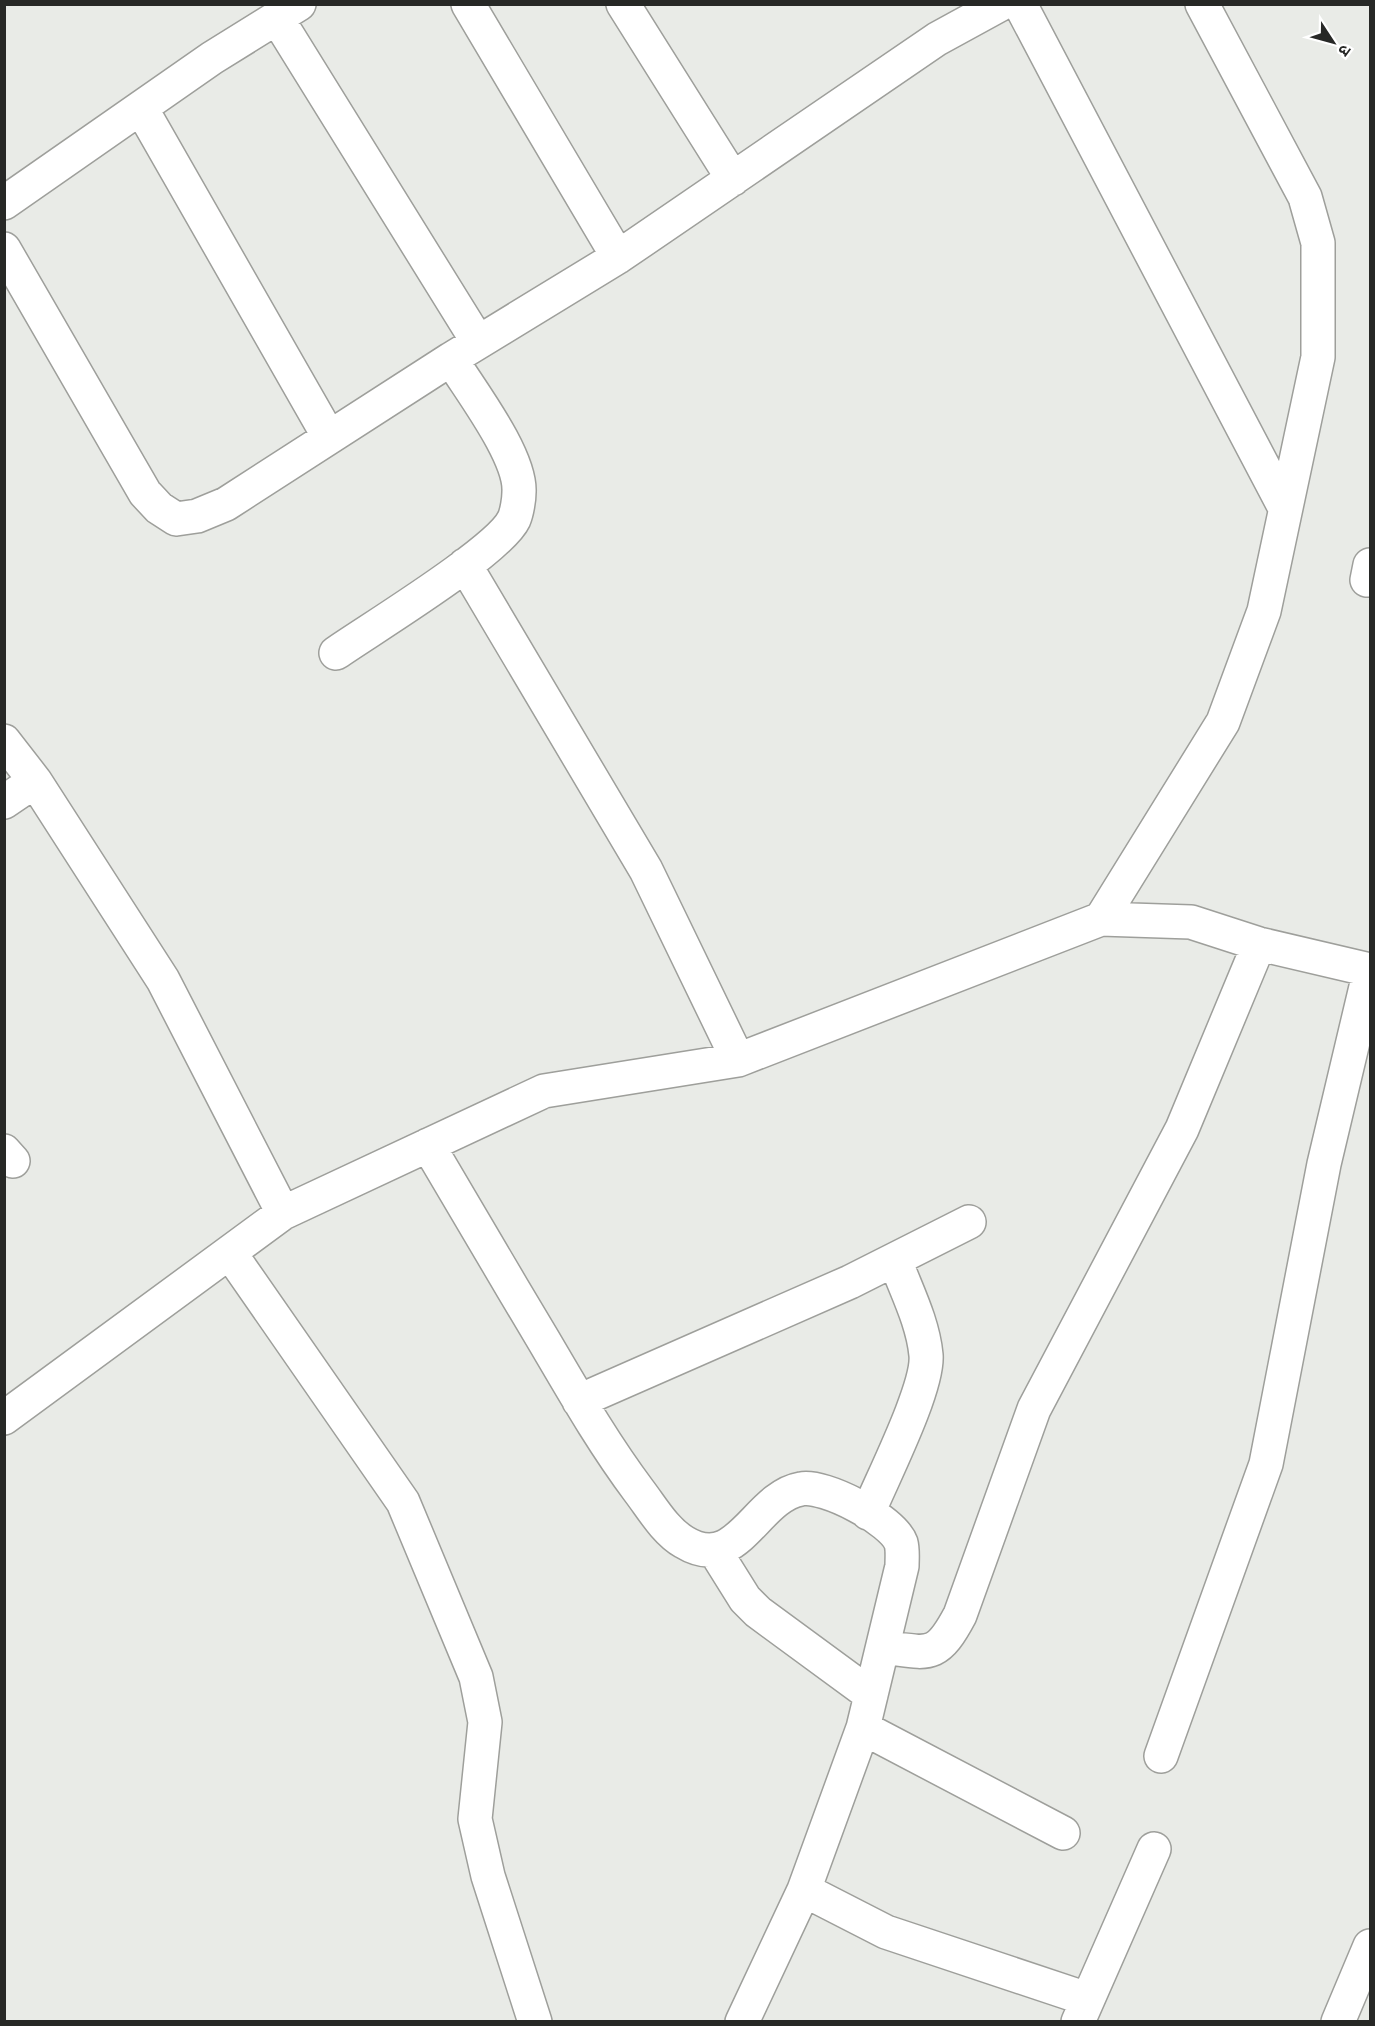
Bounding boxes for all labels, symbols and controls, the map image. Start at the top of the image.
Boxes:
north arrow [1303,12,1363,72]
text: उ [1334,41,1355,60]

